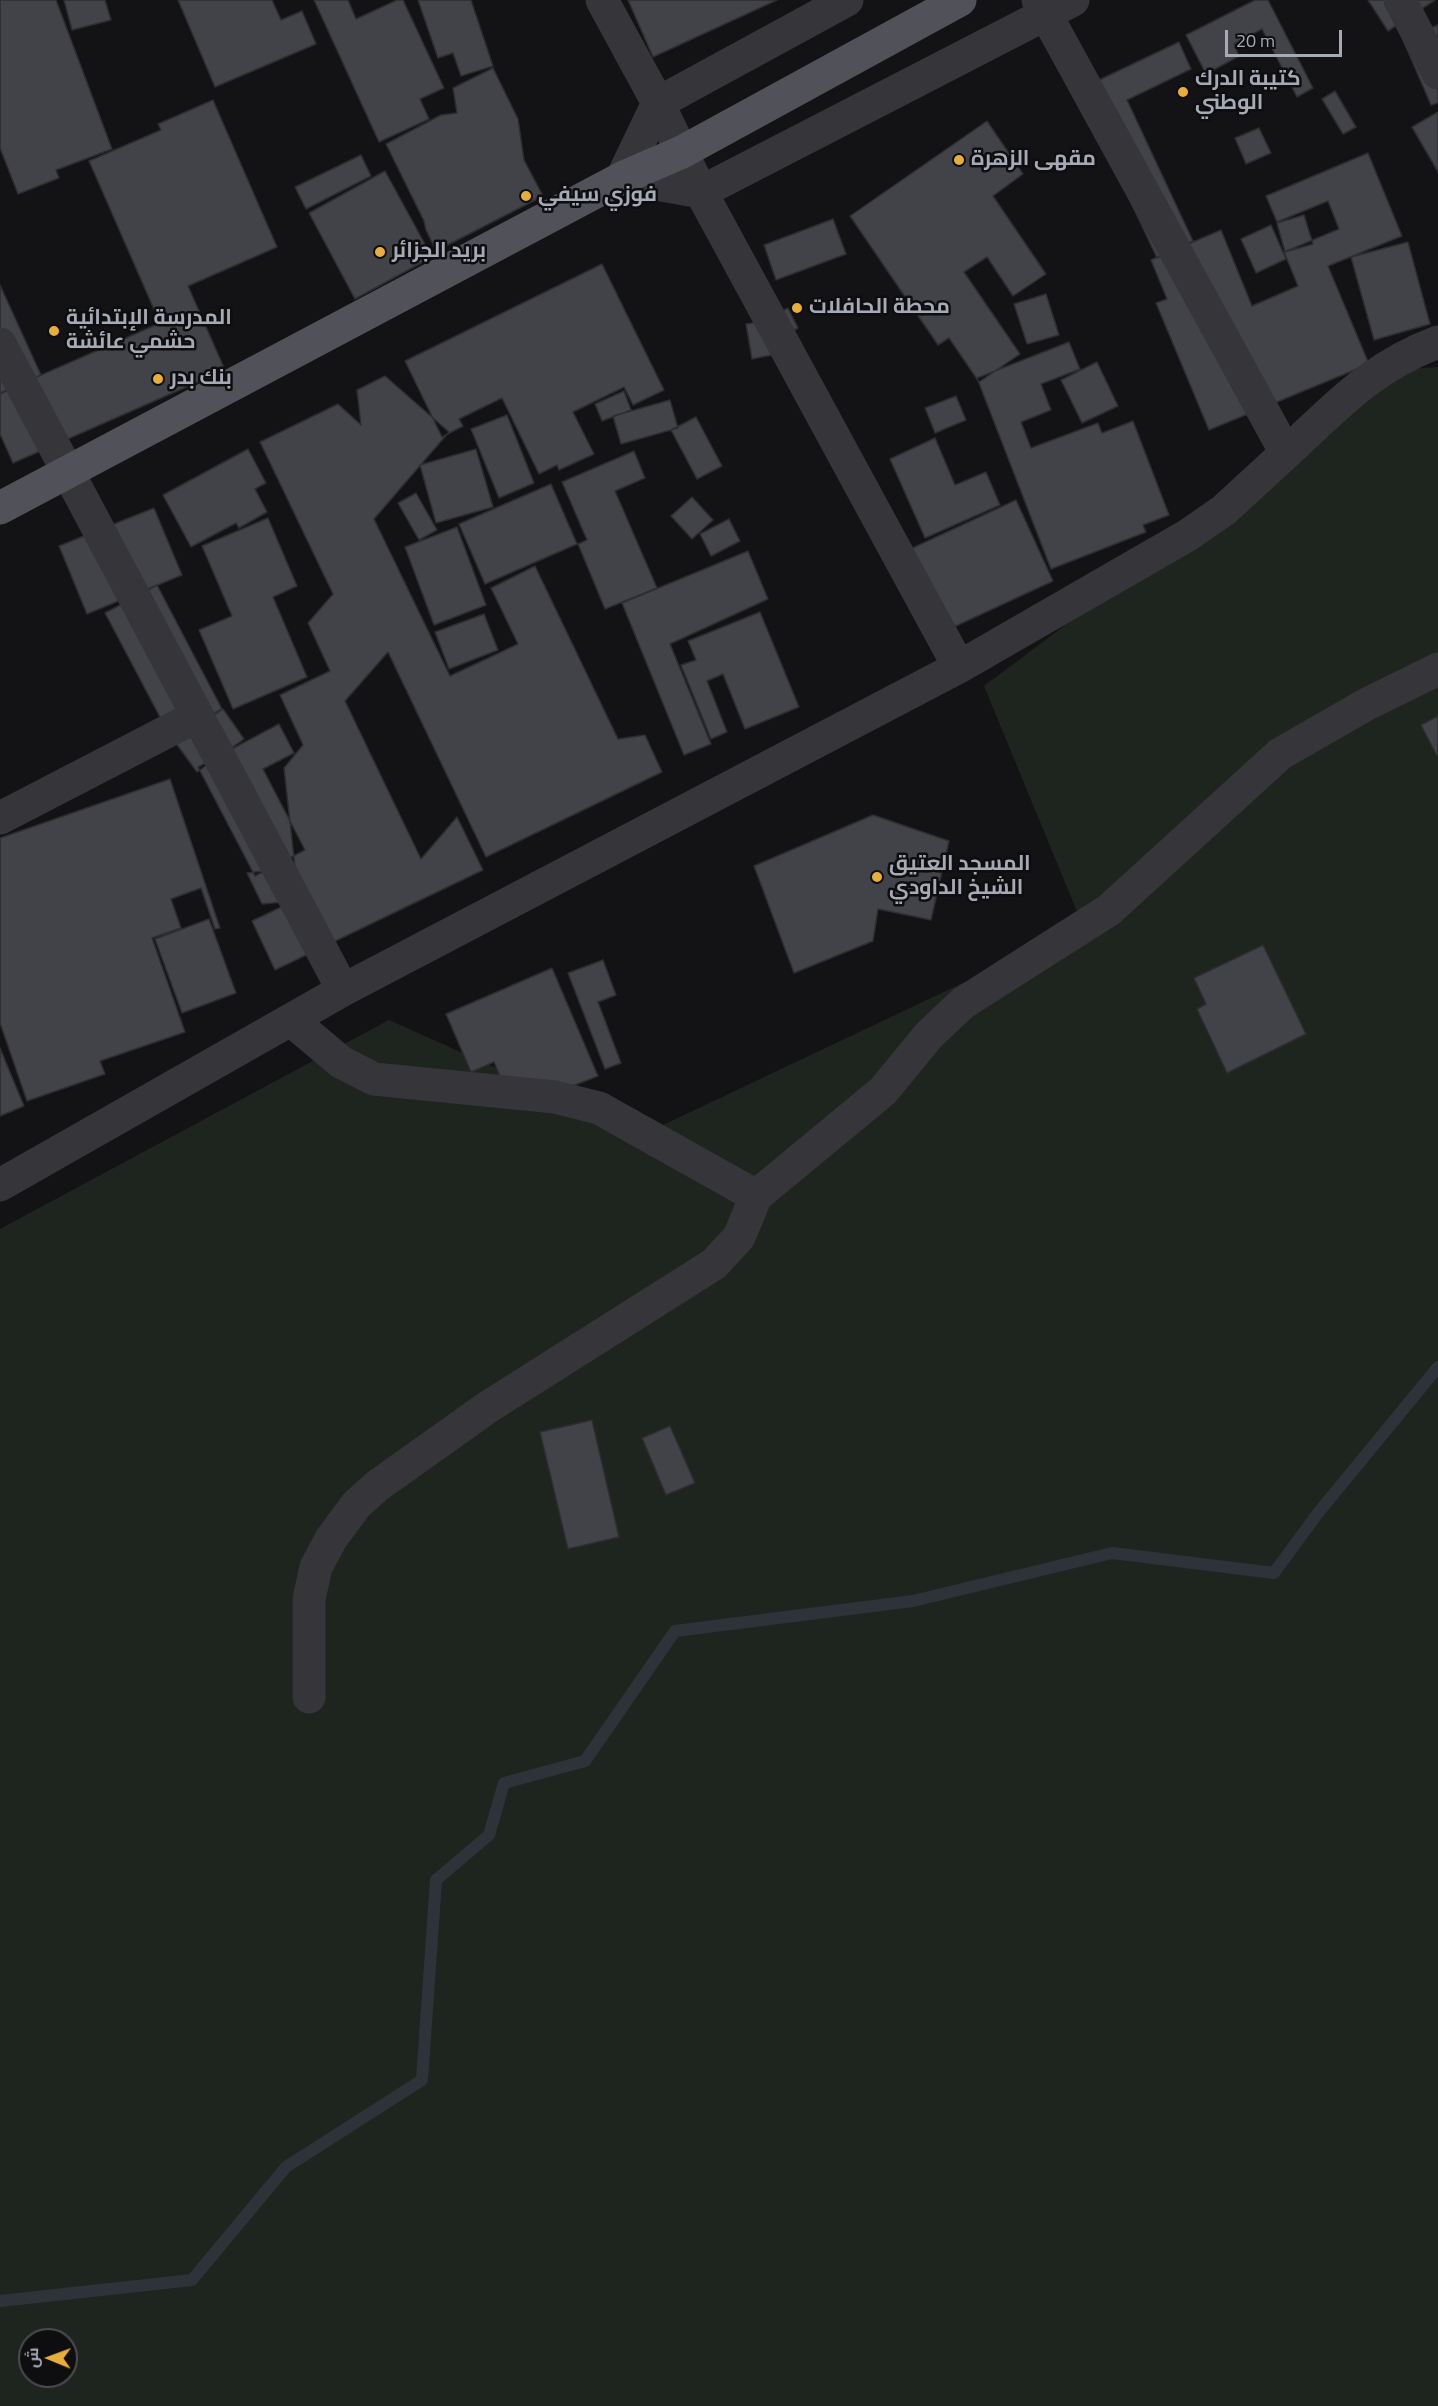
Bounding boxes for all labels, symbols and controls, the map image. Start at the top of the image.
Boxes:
scale bar [1228,18,1345,56]
text: 20 m [1236,27,1275,54]
place label: كتيبة الدرك الوطني [1195,67,1301,117]
marker: كتيبة الدرك الوطني [1176,85,1190,99]
place label: مقهى الزهرة [971,147,1096,173]
marker: مقهى الزهرة [952,153,966,167]
place label: فوزي سيفي [538,183,657,209]
marker: فوزي سيفي [519,189,533,203]
place label: بريد الجزائر [392,239,486,265]
marker: بريد الجزائر [373,245,387,259]
place label: محطة الحافلات [809,295,950,321]
marker: محطة الحافلات [790,301,804,315]
place label: المدرسة الإبتدائية حشمي عائشة [66,306,232,356]
marker: المدرسة الإبتدائية حشمي عائشة [47,324,61,338]
place label: بنك بدر [170,366,232,392]
marker: بنك بدر [151,372,165,386]
place label: المسجد العتيق الشيخ الداودي [889,852,1031,902]
marker: المسجد العتيق الشيخ الداودي [870,870,884,884]
north arrow [18,2328,78,2388]
text: ش [20,2347,44,2368]

